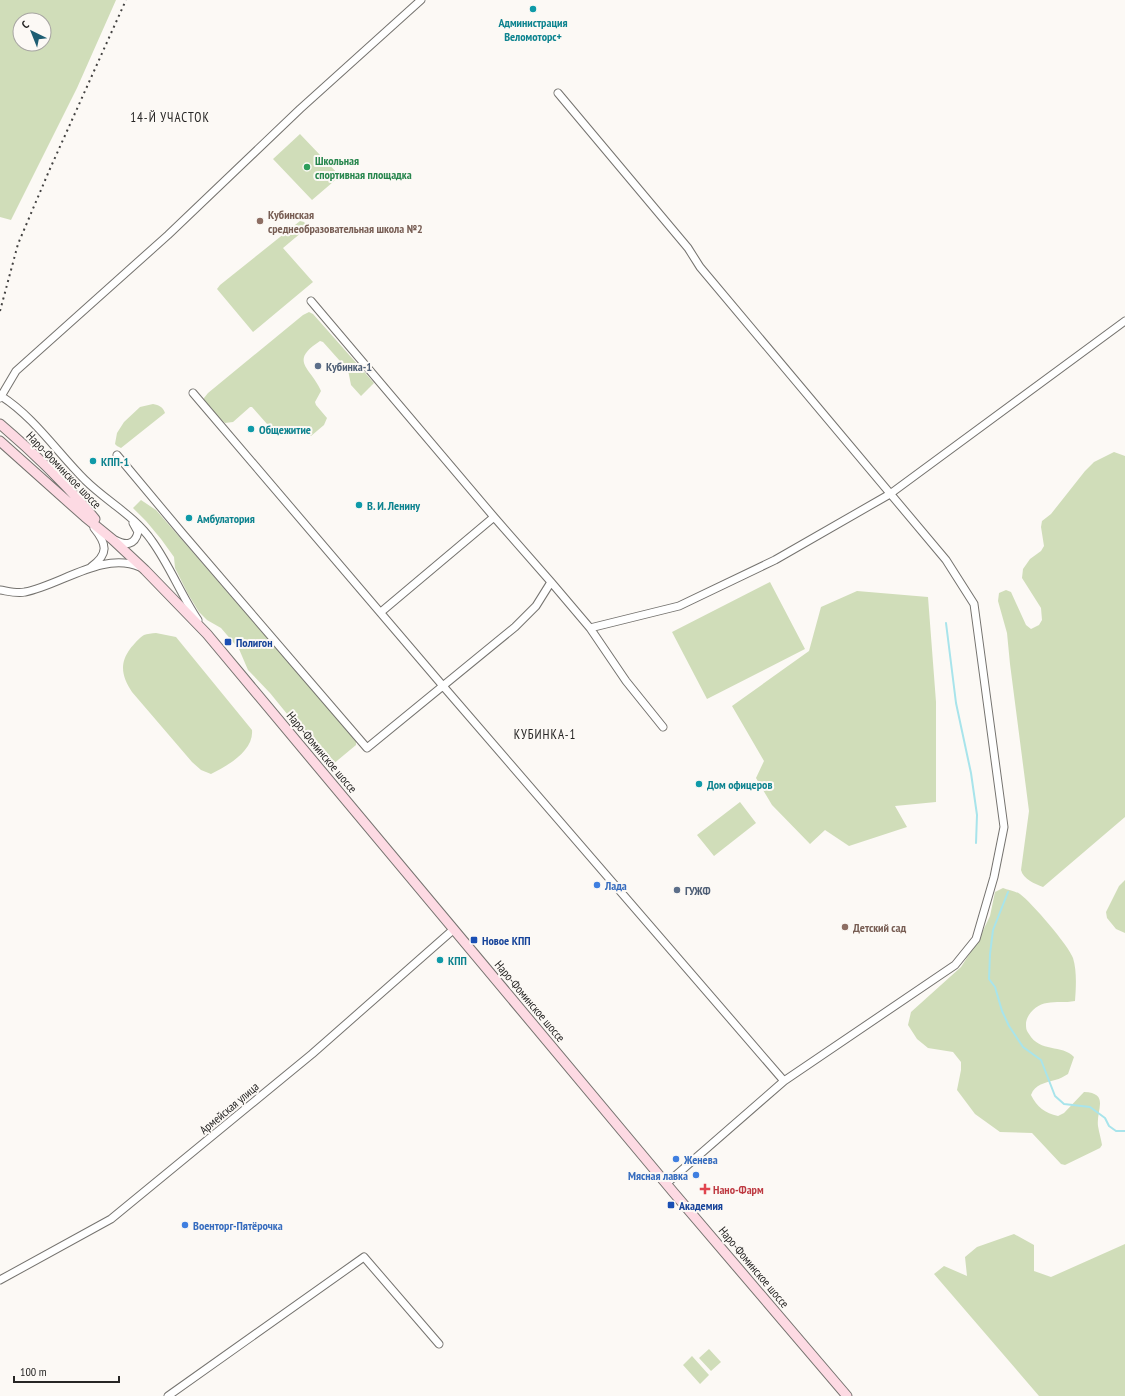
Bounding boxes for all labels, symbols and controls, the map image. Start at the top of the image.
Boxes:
marker: Администрация Веломоторс+ [528,4,538,14]
north arrow [12,12,52,52]
place label: Администрация Веломоторс+ [498,15,567,44]
text: С [19,18,32,32]
district label: 14-Й УЧАСТОК [130,109,210,126]
place label: Школьная спортивная площадка [315,153,412,182]
marker: Школьная спортивная площадка [302,162,312,172]
place label: Кубинская среднеобразовательная школа №2 [268,207,423,236]
marker: Кубинская среднеобразовательная школа №2 [255,216,265,226]
place label: Кубинка-1 [326,359,372,374]
marker: Кубинка-1 [313,361,323,371]
place label: Общежитие [259,422,311,437]
marker: Общежитие [246,424,256,434]
street label: Наро-Фоминское шоссе [23,428,105,512]
place label: КПП-1 [101,454,129,469]
marker: КПП-1 [88,456,98,466]
place label: В. И. Ленину [367,498,420,513]
marker: В. И. Ленину [354,500,364,510]
place label: Амбулатория [196,511,255,526]
marker: Амбулатория [184,513,194,523]
place label: Полигон [236,635,273,650]
marker: Полигон [223,637,233,647]
street label: Наро-Фоминское шоссе [284,708,360,796]
district label: КУБИНКА-1 [514,726,576,743]
place label: Дом офицеров [707,777,772,792]
marker: Дом офицеров [694,779,704,789]
place label: Лада [604,878,627,893]
marker: Лада [592,880,602,890]
place label: ГУЖФ [685,883,711,898]
marker: ГУЖФ [672,885,682,895]
place label: Детский сад [853,920,906,935]
marker: Детский сад [840,922,850,932]
place label: Новое КПП [482,933,531,948]
marker: Новое КПП [469,935,479,945]
place label: КПП [448,953,467,968]
marker: КПП [435,955,445,965]
street label: Наро-Фоминское шоссе [492,957,568,1045]
street label: Армейская улица [196,1079,262,1137]
place label: Женева [683,1152,718,1167]
marker: Женева [671,1154,681,1164]
place label: Мясная лавка [628,1168,688,1183]
marker: Мясная лавка [691,1170,701,1180]
place label: Нано-Фарм [713,1182,764,1197]
marker: Нано-Фарм [700,1184,710,1194]
place label: Академия [678,1198,723,1213]
marker: Академия [666,1200,676,1210]
place label: Военторг-Пятёрочка [193,1218,283,1233]
marker: Военторг-Пятёрочка [180,1220,190,1230]
street label: Наро-Фоминское шоссе [716,1223,792,1311]
scale bar [14,1358,119,1384]
text: 100 m [20,1364,47,1379]

